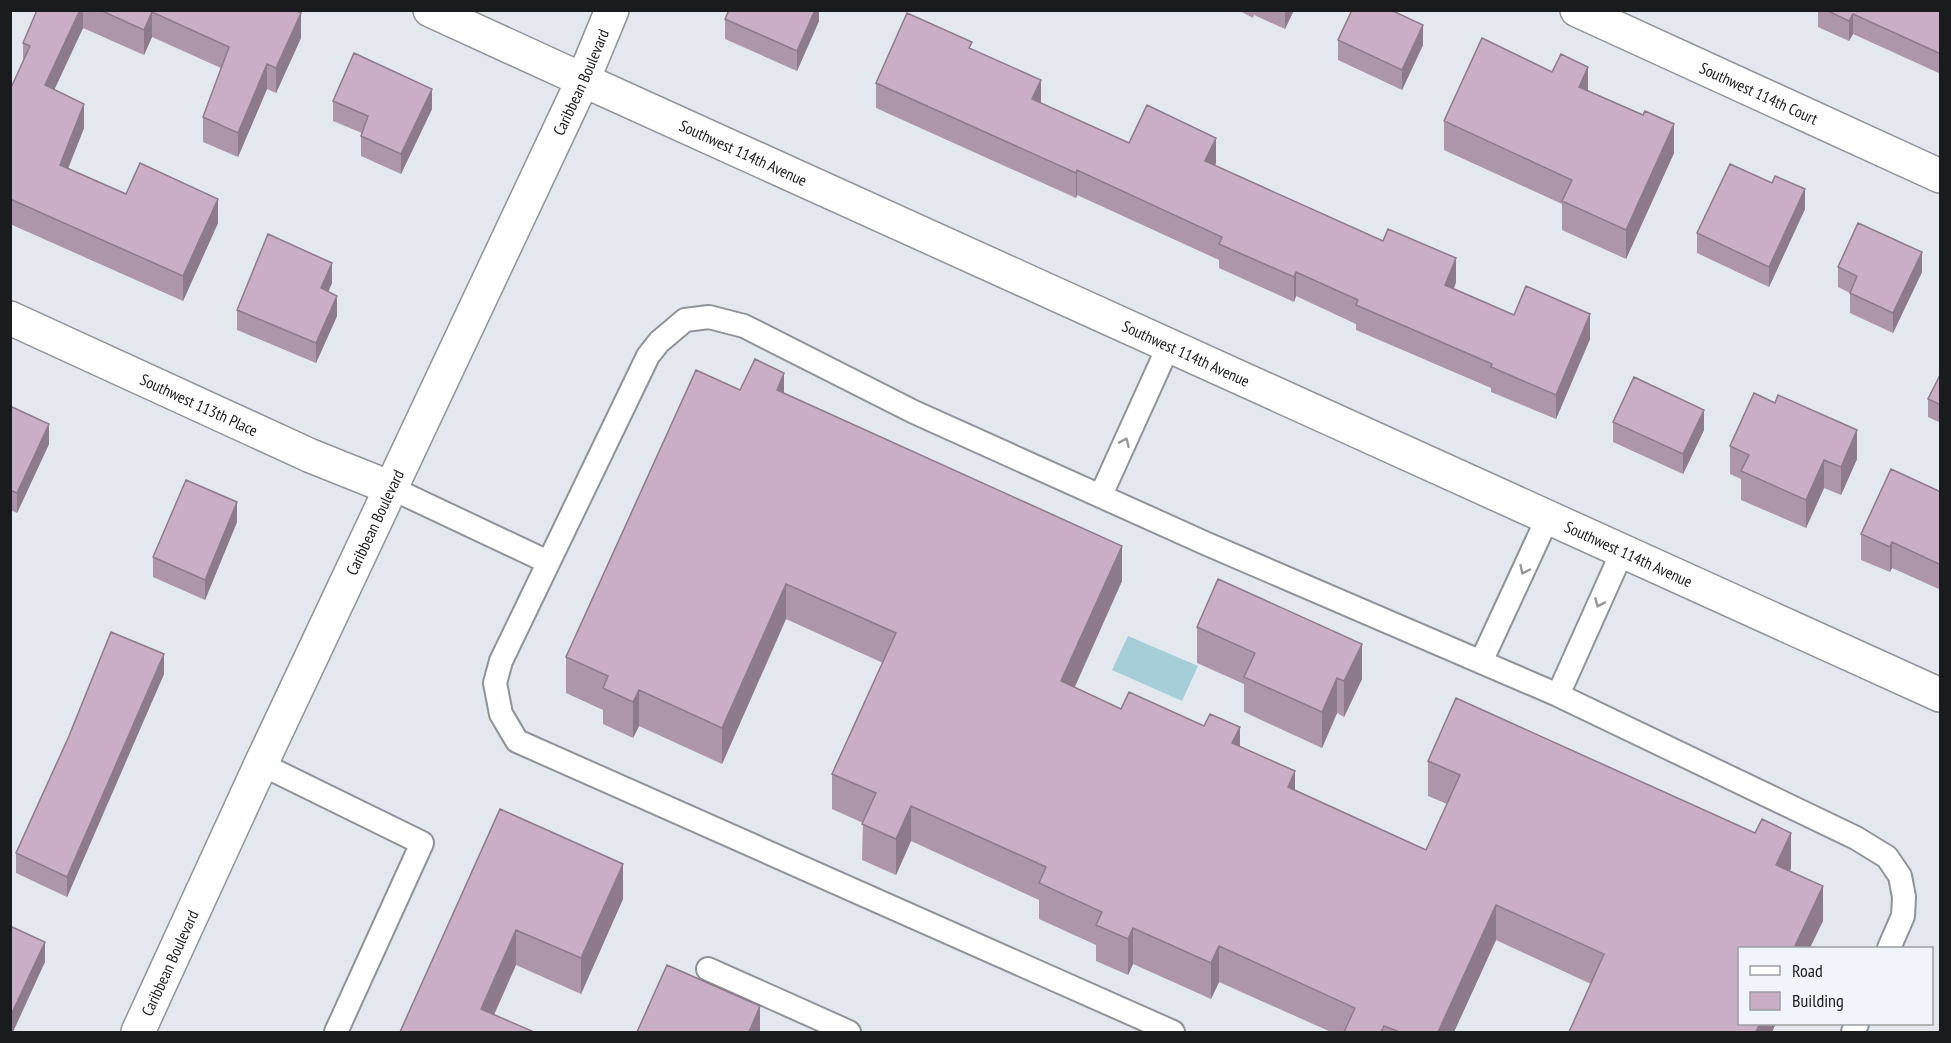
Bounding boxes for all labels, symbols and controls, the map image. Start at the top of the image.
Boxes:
street label: Caribbean Boulevard [548,26,613,139]
street label: Southwest 114th Court [1697,58,1822,129]
street label: Southwest 114th Avenue [676,115,810,190]
street label: Southwest 114th Avenue [1119,316,1253,391]
street label: Southwest 113th Place [137,369,261,440]
one-way arrow [1117,437,1129,448]
street label: Caribbean Boulevard [341,466,408,578]
street label: Southwest 114th Avenue [1562,516,1696,591]
one-way arrow [1519,564,1531,575]
one-way arrow [1594,597,1606,608]
street label: Caribbean Boulevard [137,907,203,1019]
legend [1738,947,1933,1025]
text: Road [1792,959,1823,982]
text: Building [1792,989,1844,1012]

